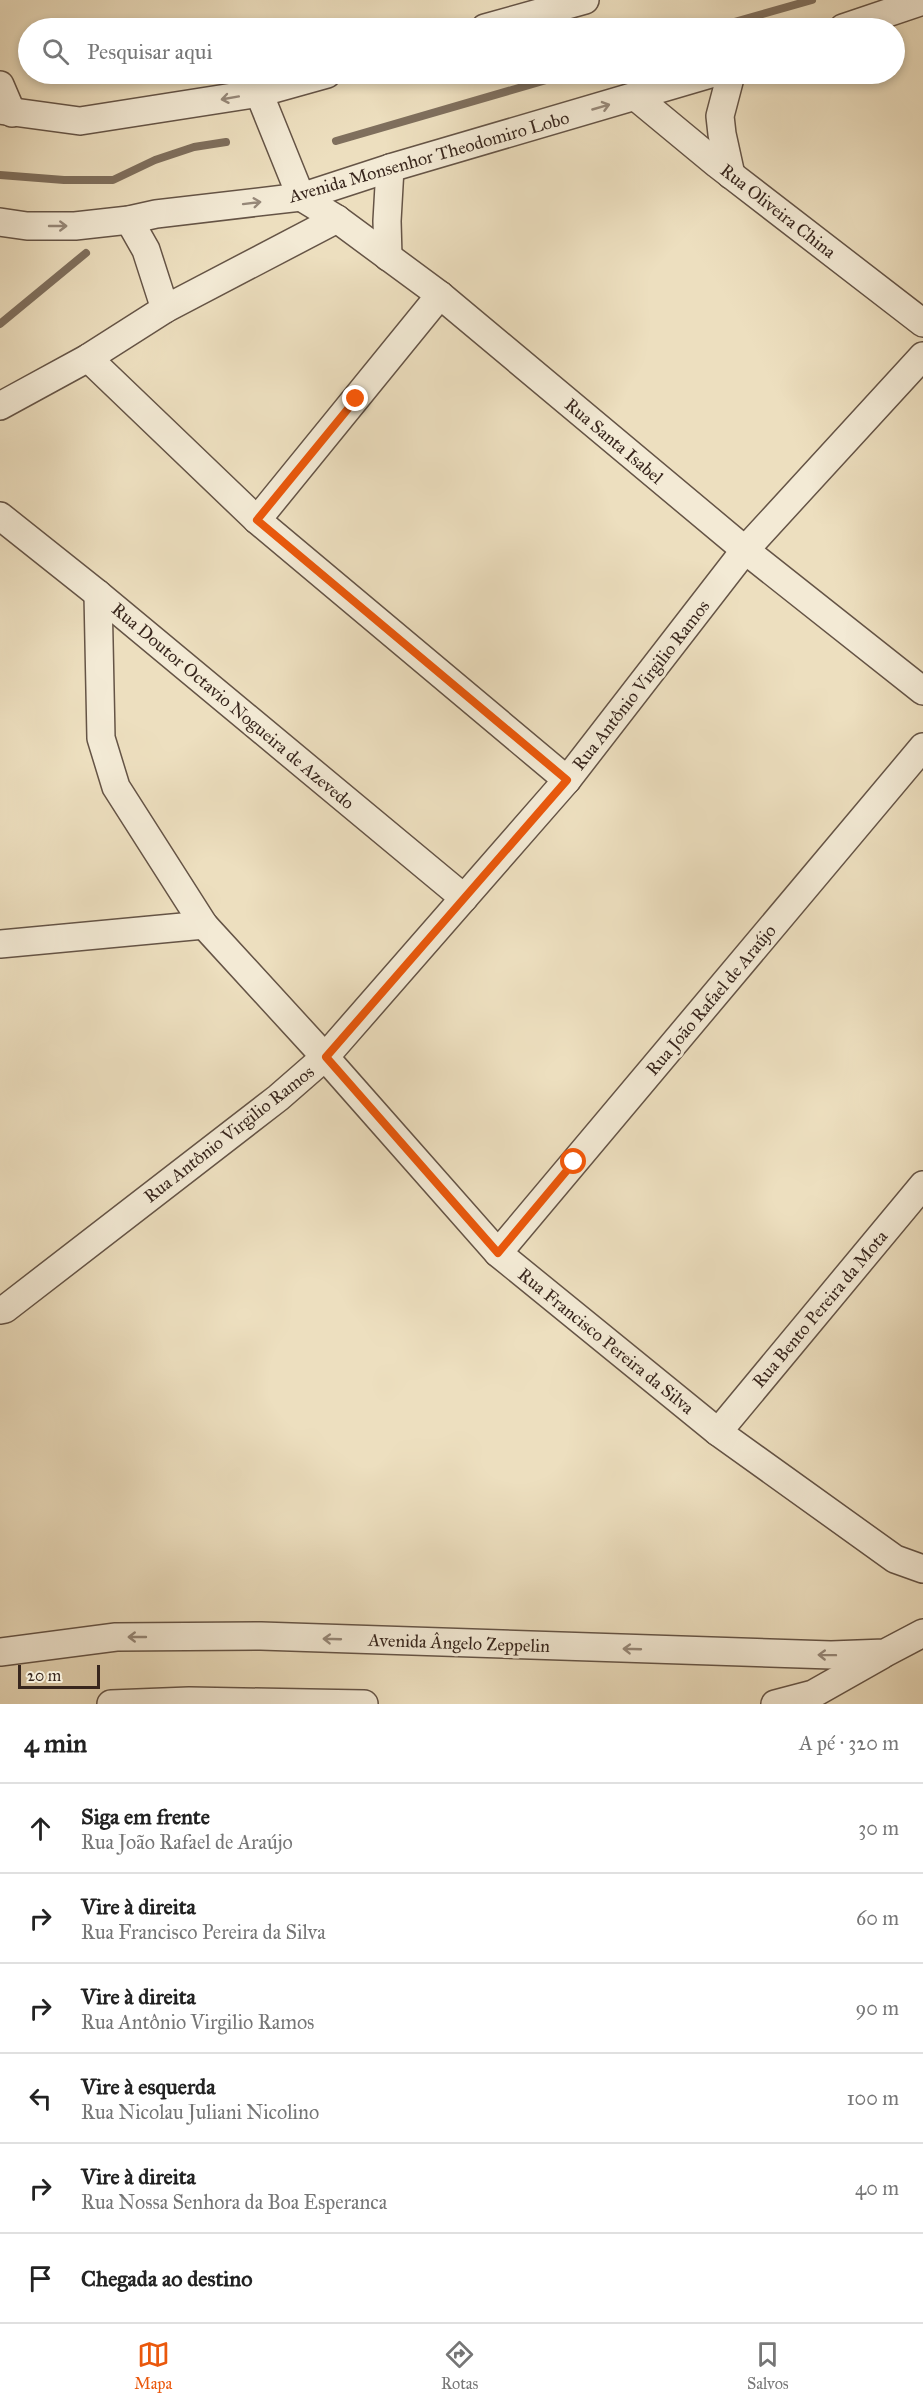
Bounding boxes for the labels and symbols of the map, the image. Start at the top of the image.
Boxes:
one-way arrow [220,93,240,104]
one-way arrow [591,101,610,112]
street label: Avenida Monsenhor Theodomiro Lobo [285,106,572,208]
street label: Rua Oliveira China [716,159,840,263]
one-way arrow [241,197,261,208]
one-way arrow [48,220,68,232]
route end [342,385,368,411]
street label: Rua Santa Isabel [560,393,668,489]
street label: Rua Antônio Virgilio Ramos [568,595,715,775]
street label: Rua Doutor Octavio Nogueira de Azevedo [107,598,359,815]
street label: Rua João Rafael de Araújo [641,920,781,1081]
street label: Rua Antônio Virgilio Ramos [139,1061,319,1208]
route start [560,1148,586,1174]
street label: Rua Bento Pereira da Mota [748,1225,893,1392]
street label: Rua Francisco Pereira da Silva [514,1263,699,1419]
street label: Avenida Ângelo Zeppelin [367,1628,551,1658]
one-way arrow [128,1631,148,1643]
one-way arrow [323,1633,343,1644]
one-way arrow [622,1643,642,1655]
one-way arrow [817,1649,837,1660]
scale bar [18,1662,100,1690]

